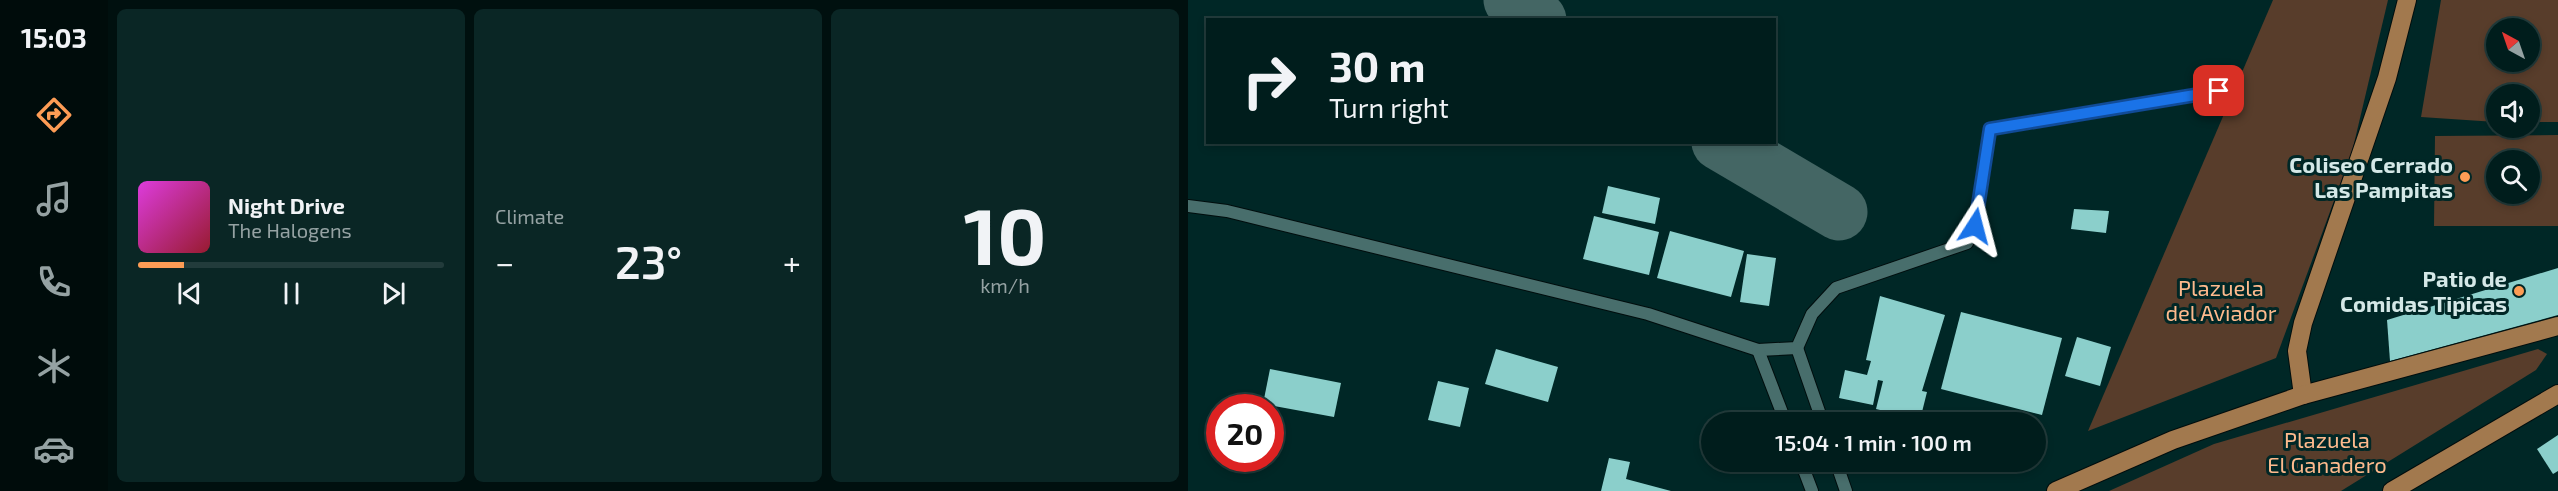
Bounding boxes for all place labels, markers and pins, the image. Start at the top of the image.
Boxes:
pin [2193,65,2244,116]
place label: Coliseo Cerrado Las Pampitas [2289,151,2453,202]
marker: Coliseo Cerrado Las Pampitas [2458,170,2472,184]
place label: Patio de Comidas Tipicas [2340,265,2507,316]
marker: Patio de Comidas Tipicas [2512,284,2526,298]

